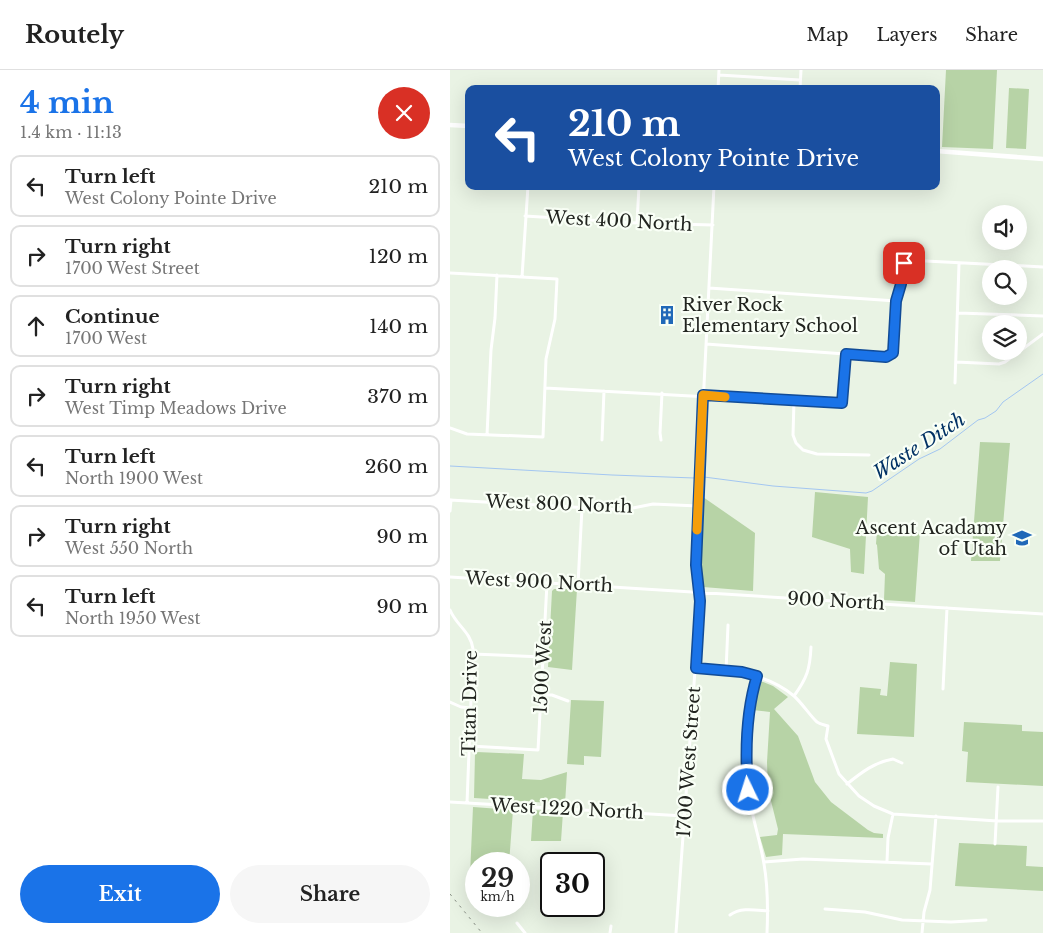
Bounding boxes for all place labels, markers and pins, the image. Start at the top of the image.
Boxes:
pin [883,242,925,284]
place label: River Rock Elementary School [682,294,858,337]
building icon: River Rock Elementary School [656,304,678,326]
place label: Ascent Acadamy of Utah [854,517,1007,560]
school or university icon: Ascent Acadamy of Utah [1011,527,1033,549]

